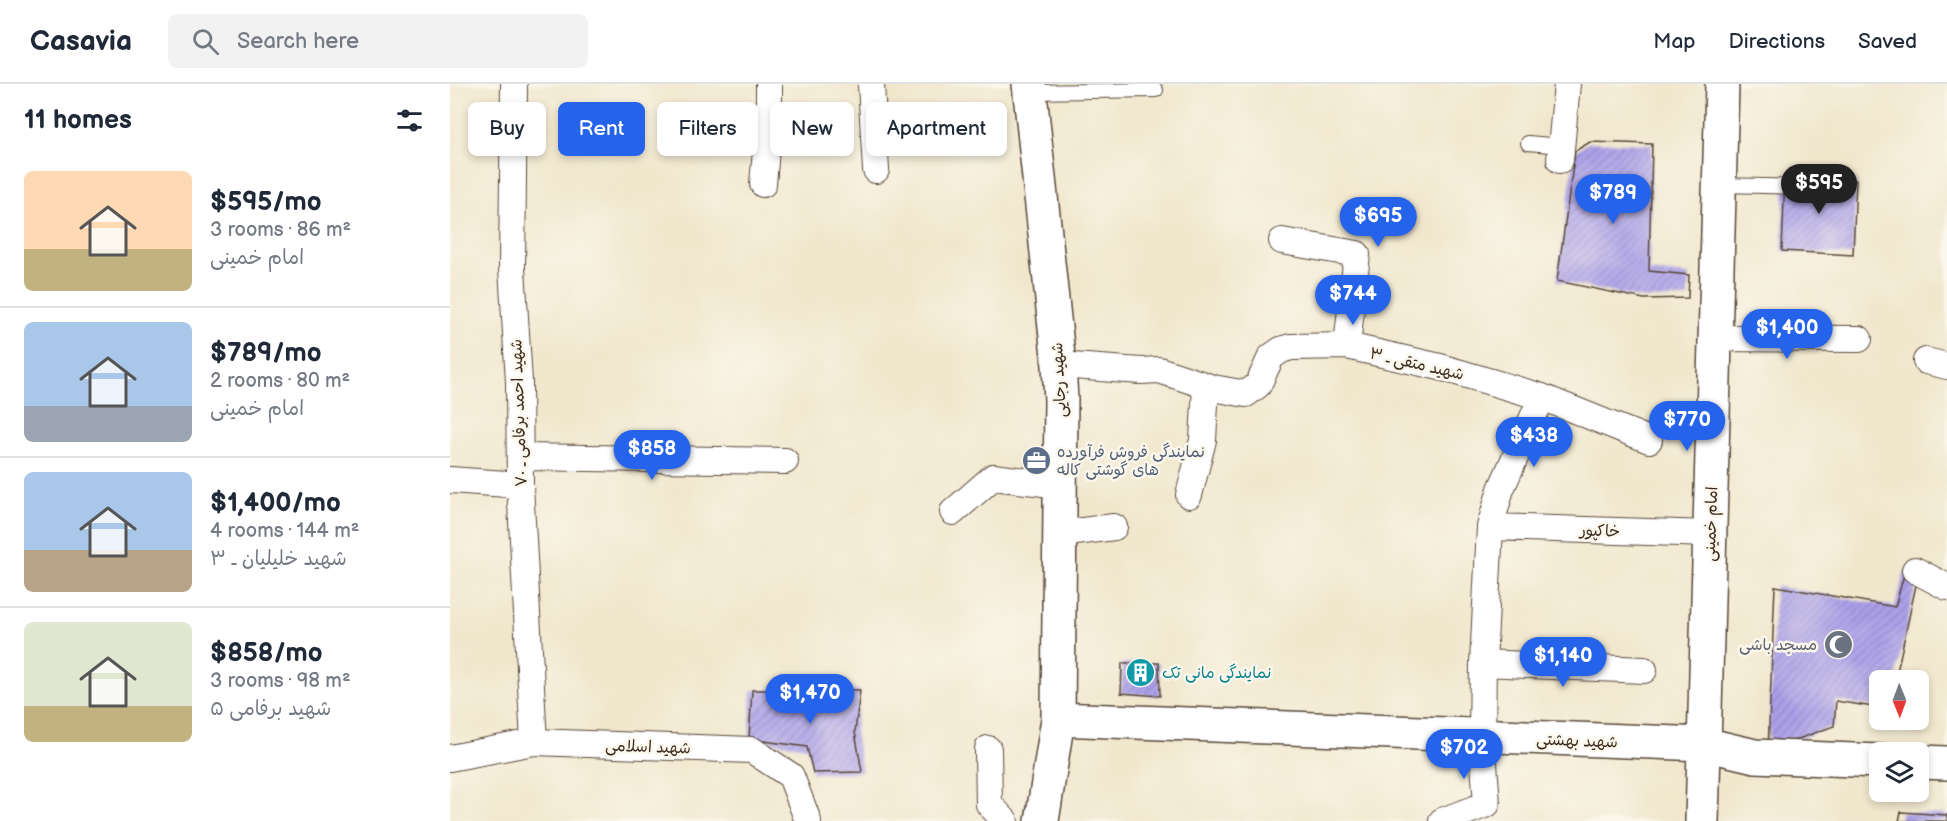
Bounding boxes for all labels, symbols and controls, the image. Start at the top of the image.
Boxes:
search box [168,14,588,68]
text: Casavia [30,25,132,58]
icon: search [189,25,222,58]
text: Search here [237,28,359,55]
text: Map [1653,29,1696,54]
text: Directions [1729,29,1825,54]
text: Saved [1858,29,1917,54]
chip: Buy [468,102,546,156]
chip: Rent [558,102,645,156]
chip: Filters [657,102,758,156]
chip: New [770,102,854,156]
chip: Apartment [866,102,1007,156]
icon: filters [393,104,426,137]
text: 11 homes [24,105,132,136]
pin: $595 [1783,164,1855,215]
text: $595 [1795,171,1843,195]
pin: $789 [1577,174,1649,225]
text: $789 [1589,181,1637,205]
text: $595/mo [210,187,322,218]
icon: home [72,195,144,267]
pin: $695 [1342,197,1414,248]
text: $695 [1354,204,1402,228]
text: 3 rooms · 86 m² [210,218,351,242]
text: امام خمینی [210,246,304,270]
pin: $744 [1317,275,1389,326]
text: $744 [1329,282,1377,306]
pin: $1,400 [1738,309,1836,360]
text: $1,400 [1756,316,1818,340]
text: $789/mo [210,338,322,369]
street label: شهید احمد برفامی ـ ۷۰ [507,339,532,487]
street label: شهید رجایی [1048,342,1071,418]
street label: شهید متقی ـ ۳ [1368,344,1466,385]
icon: home [72,346,144,418]
text: 2 rooms · 80 m² [210,369,350,393]
text: امام خمینی [210,397,304,421]
pin: $770 [1651,401,1723,452]
text: $770 [1663,408,1711,432]
pin: $438 [1498,417,1570,468]
text: $438 [1510,424,1558,448]
pin: $858 [616,430,688,481]
text: $858 [628,437,676,461]
place label: نمایندگی فروش فرآورده های گوشتی کاله [1057,442,1205,480]
office icon: نمایندگی فروش فرآورده های گوشتی کاله [1020,444,1052,476]
street label: امام خمینی [1701,486,1724,562]
text: $1,400/mo [210,488,341,519]
icon: home [72,496,144,568]
text: 4 rooms · 144 m² [210,519,359,543]
street label: خاکپور [1577,521,1620,542]
text: شهید خلیلیان ـ ۳ [210,547,347,571]
mosque icon: مسجد باشی [1822,628,1854,660]
place label: مسجد باشی [1739,636,1817,655]
pin: $1,140 [1514,637,1612,688]
text: $858/mo [210,638,323,669]
text: $1,140 [1534,644,1592,668]
icon: home [72,646,144,718]
building icon: نمایندگی مانی تک [1125,656,1157,688]
place label: نمایندگی مانی تک [1162,663,1272,683]
text: 3 rooms · 98 m² [210,669,351,693]
north arrow [1869,670,1929,730]
map controls [1869,670,1929,802]
pin: $1,470 [761,674,859,725]
text: $1,470 [779,681,841,705]
text: شهید برفامی ۵ [210,697,331,721]
pin: $702 [1428,729,1500,780]
street label: شهید بهشتی [1536,731,1618,752]
text: $702 [1440,736,1488,760]
street label: شهید اسلامی [605,737,691,758]
button: layers [1869,742,1929,802]

